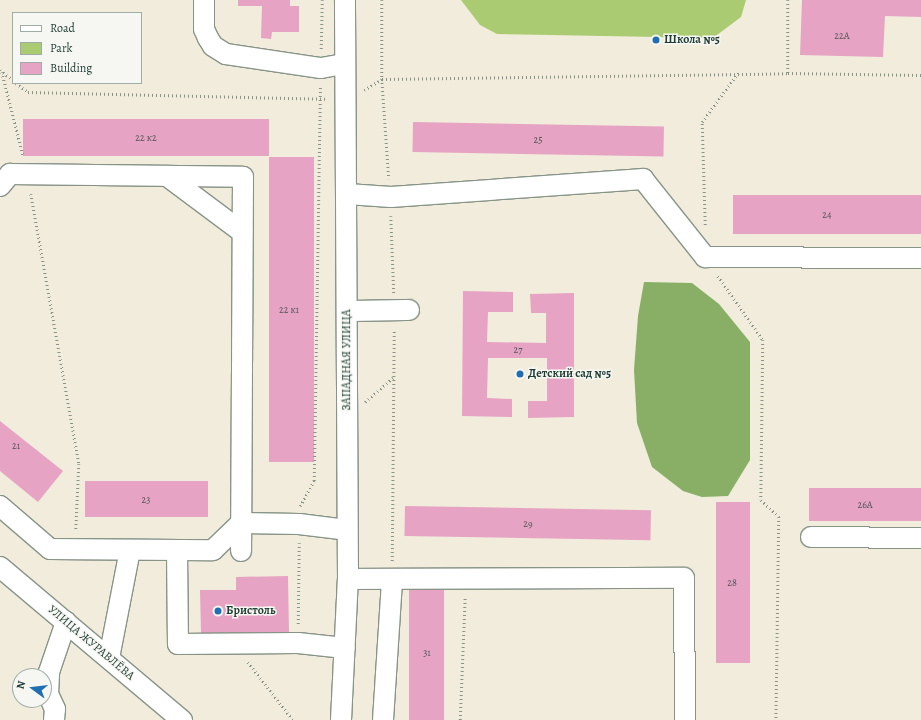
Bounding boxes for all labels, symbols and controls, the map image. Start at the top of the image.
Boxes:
legend [12,12,142,84]
text: Road [50,20,75,36]
house number: 22А [834,30,850,42]
place label: Школа №5 [664,33,720,47]
marker: Школа №5 [651,35,661,45]
text: Park [50,40,73,56]
text: Building [50,60,92,76]
house number: 22 к2 [135,132,157,144]
house number: 25 [533,134,543,146]
house number: 24 [822,209,832,221]
house number: 22 к1 [279,304,299,316]
street label: ЗАПАДНАЯ УЛИЦА [340,309,354,411]
house number: 27 [514,344,522,356]
place label: Детский сад №5 [528,367,611,381]
marker: Детский сад №5 [515,369,525,379]
house number: 21 [12,440,20,452]
house number: 23 [142,494,150,506]
house number: 26А [857,499,873,511]
house number: 29 [523,518,533,530]
house number: 28 [727,577,737,589]
street label: УЛИЦА ЖУРАВЛЁВА [45,603,137,683]
place label: Бристоль [226,604,275,618]
marker: Бристоль [213,606,223,616]
house number: 31 [423,647,431,659]
north arrow [12,668,52,708]
text: N [13,679,29,691]

